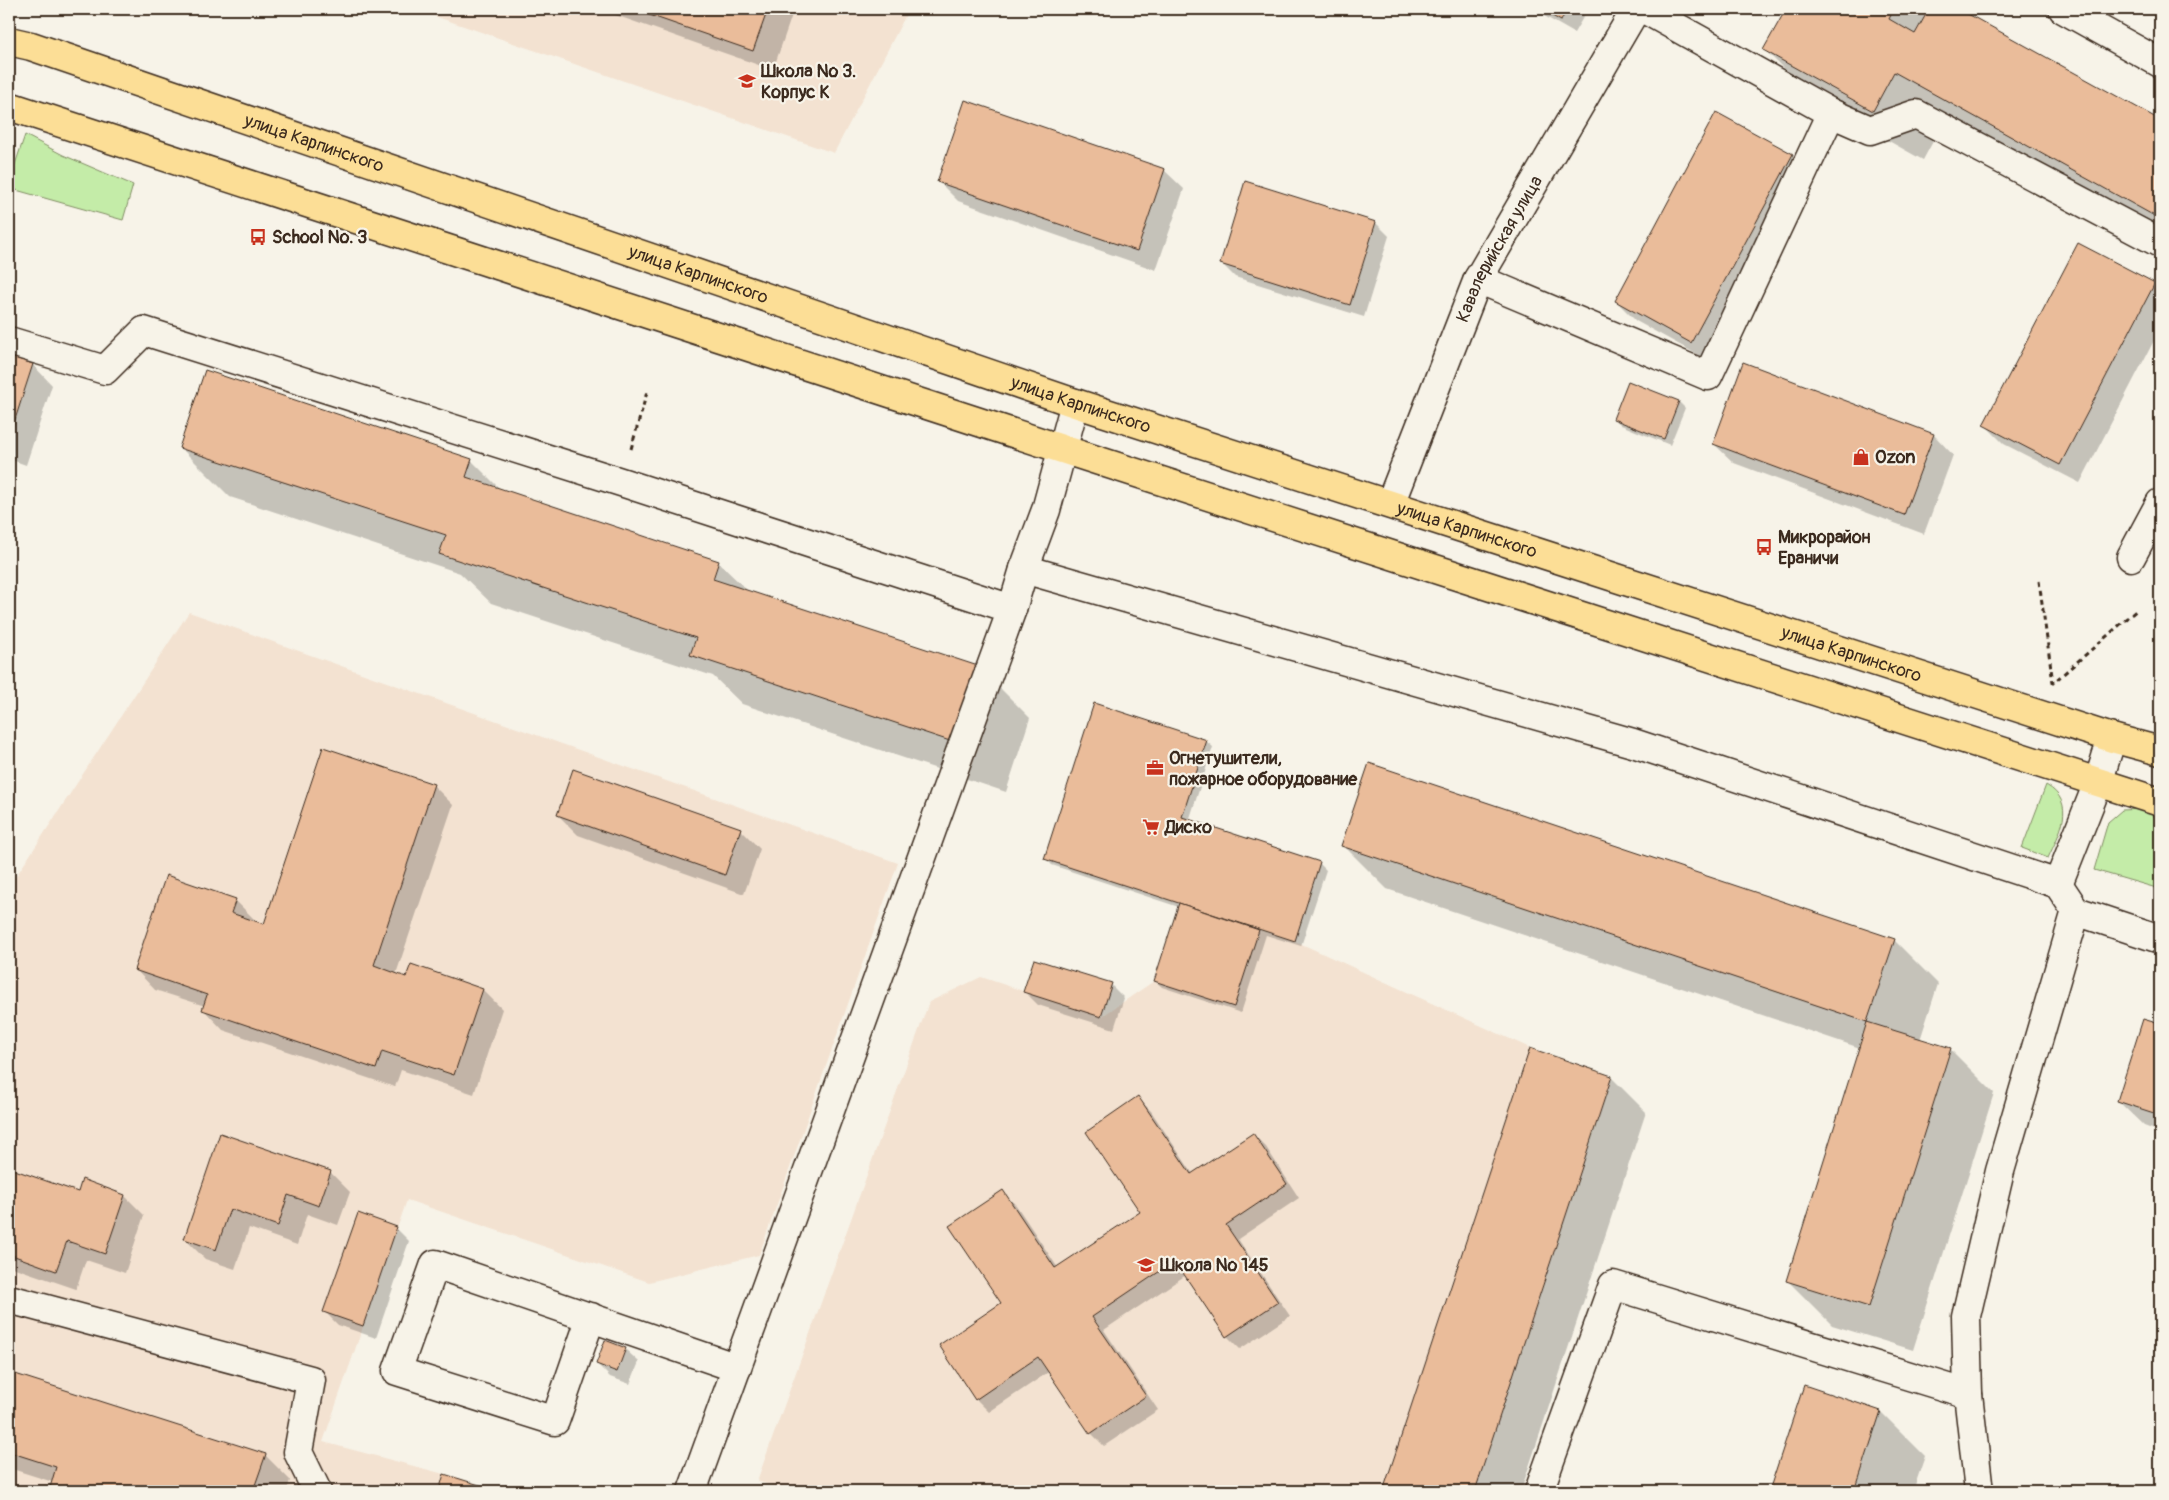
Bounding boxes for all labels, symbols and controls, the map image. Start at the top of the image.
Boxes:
place label: Школа № 3. Корпус К [760,60,856,104]
school or university icon: Школа № 3. Корпус К [737,71,757,91]
street label: улица Карпинского [240,109,387,178]
street label: Кавалерийская улица [1451,171,1548,326]
place label: School No. 3 [272,226,367,249]
bus stop icon: School No. 3 [248,227,268,247]
street label: улица Карпинского [625,240,771,309]
street label: улица Карпинского [1007,371,1154,439]
place label: Ozon [1875,446,1915,469]
shop icon: Ozon [1851,447,1871,467]
street label: улица Карпинского [1393,496,1540,564]
place label: Микрорайон Ераничи [1778,526,1871,570]
bus stop icon: Микрорайон Ераничи [1754,537,1774,557]
street label: улица Карпинского [1777,621,1925,688]
place label: Огнетушители, пожарное оборудование [1169,747,1358,791]
office icon: Огнетушители, пожарное оборудование [1145,758,1165,778]
place label: Диско [1164,816,1212,839]
supermarket icon: Диско [1141,817,1161,837]
place label: Школа № 145 [1159,1254,1269,1277]
school or university icon: Школа № 145 [1136,1255,1156,1275]

